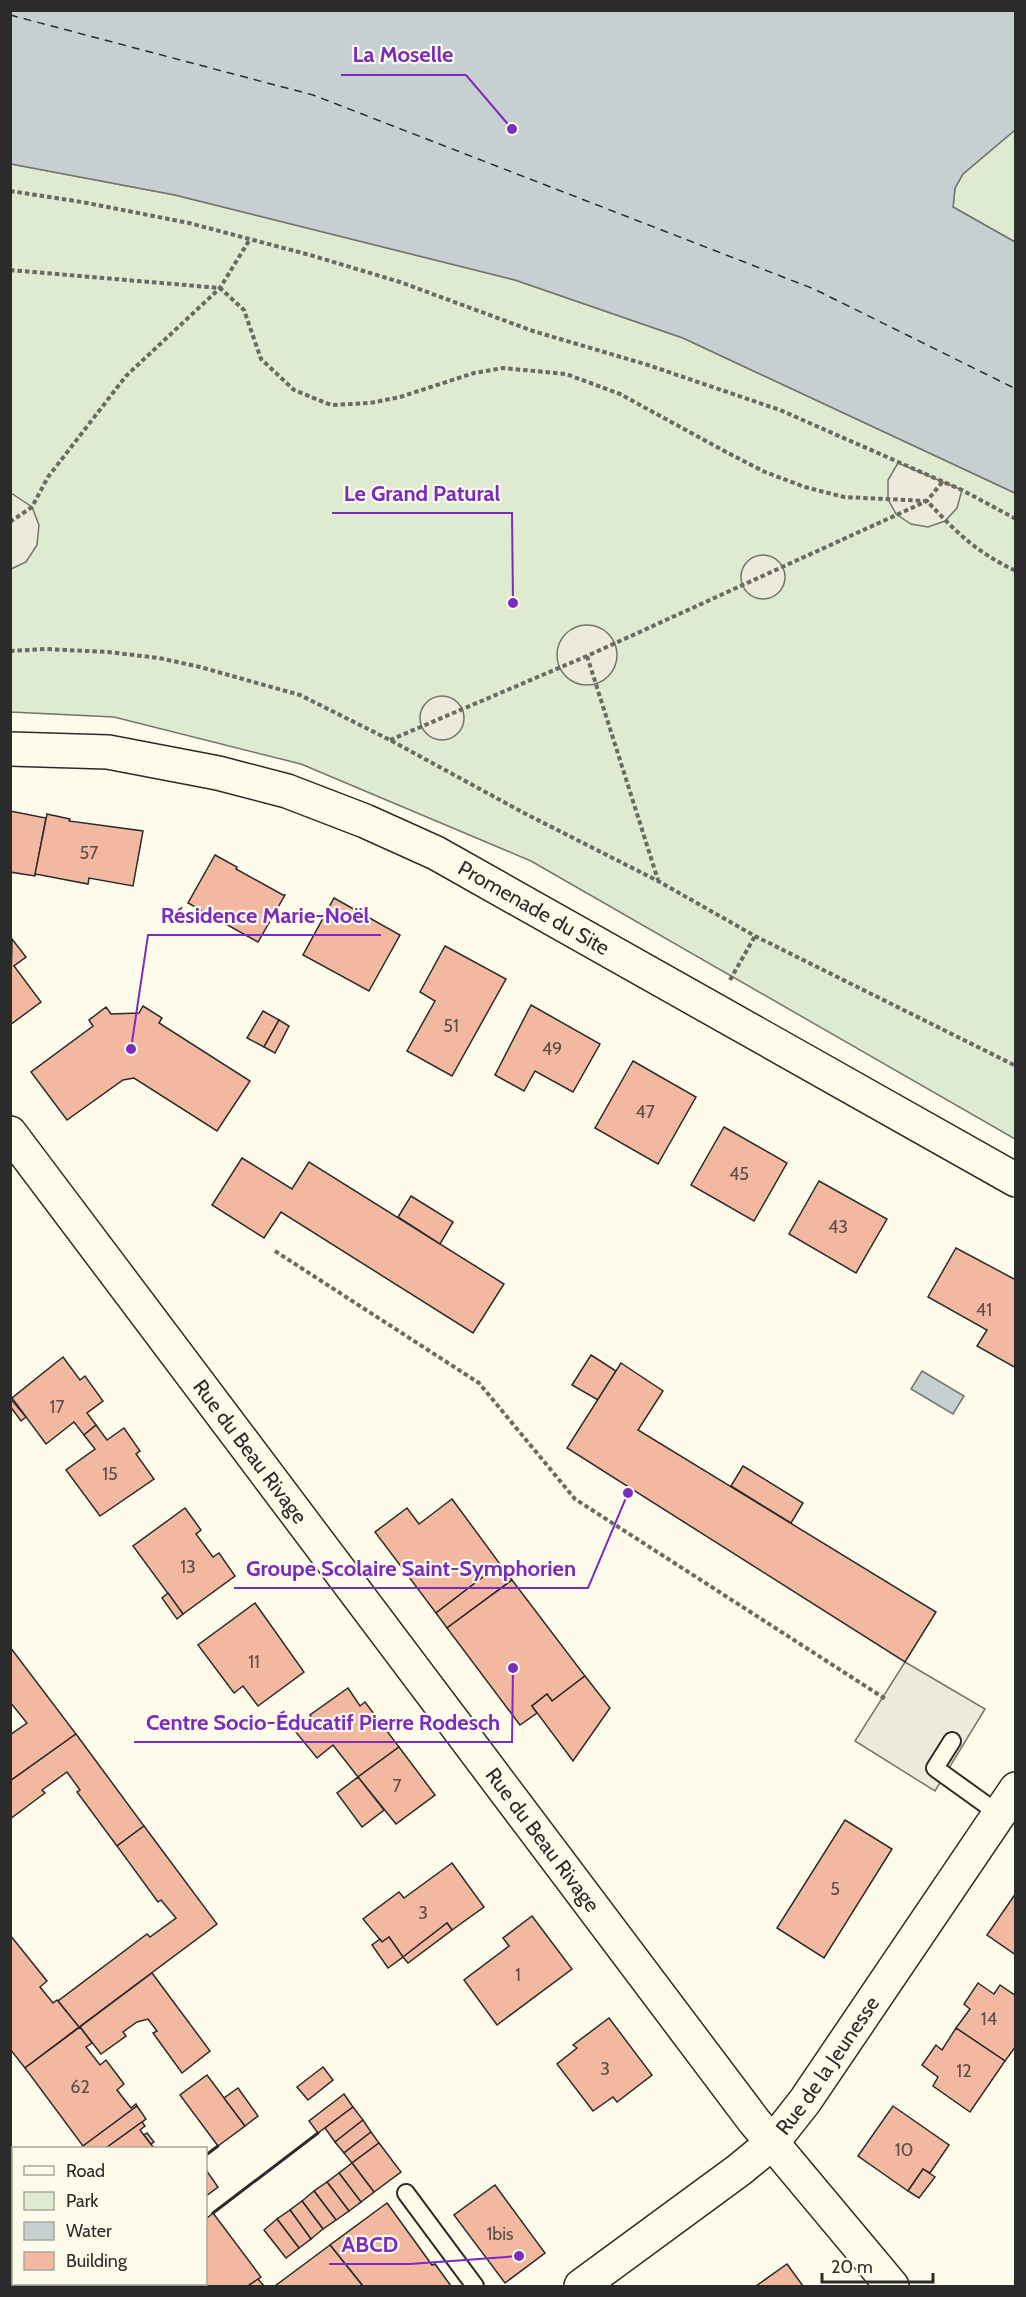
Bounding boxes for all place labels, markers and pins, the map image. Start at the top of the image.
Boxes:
callout: La Moselle [341,35,466,75]
callout: Le Grand Patural [332,473,512,513]
callout: Résidence Marie-Noël [148,895,381,935]
callout: Groupe Scolaire Saint-Symphorien [234,1548,588,1588]
callout: Centre Socio-Éducatif Pierre Rodesch [134,1702,512,1742]
callout: ABCD [329,2224,410,2264]

